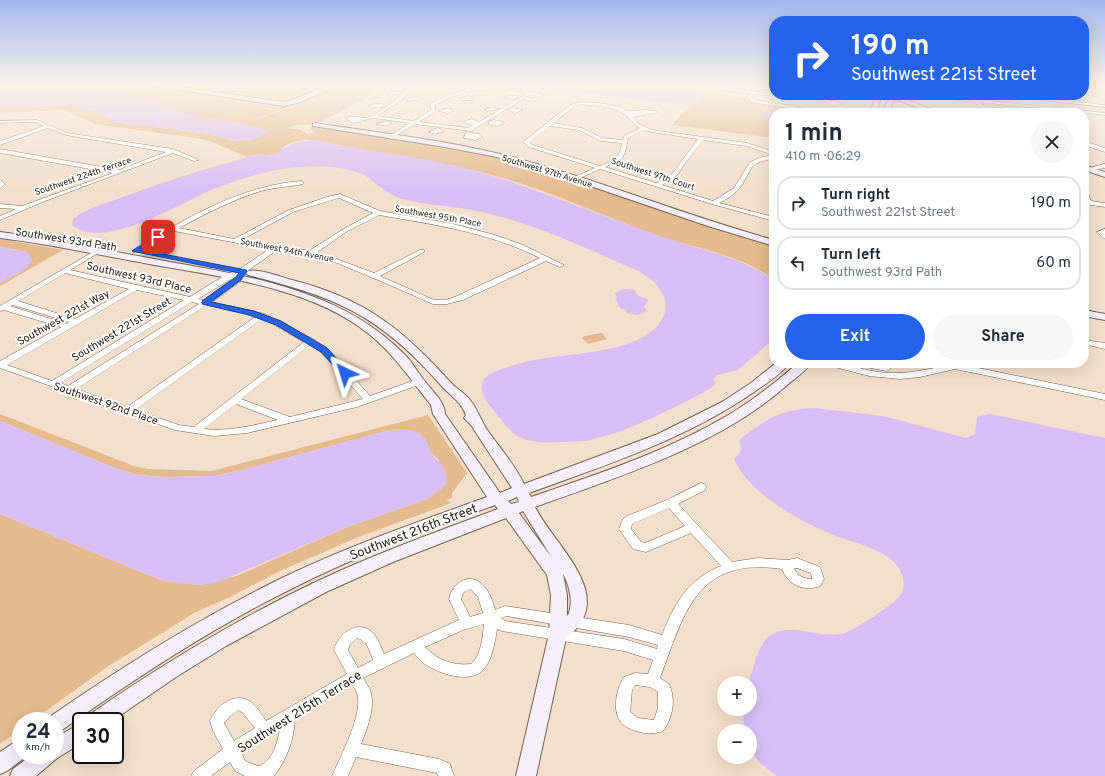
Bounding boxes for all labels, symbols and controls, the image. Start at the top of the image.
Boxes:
text: 190 m [851,29,929,65]
icon: right [785,32,837,84]
text: Southwest 221st Street [851,64,1037,87]
text: 1 min [785,119,843,149]
button: close [1031,121,1073,163]
text: 410 m · 06:29 [785,149,861,165]
street label: Southwest 97th Avenue [500,152,594,191]
street label: Southwest 224th Terrace [34,155,133,198]
street label: Southwest 97th Court [610,156,696,193]
text: Turn right [821,186,890,205]
icon: right [787,192,809,214]
text: 190 m [1031,194,1071,213]
street label: Southwest 95th Place [394,203,482,230]
text: Southwest 221st Street [821,205,955,221]
pin [141,220,175,254]
street label: Southwest 93rd Path [14,225,118,255]
icon: arrive [147,226,169,248]
street label: Southwest 94th Avenue [239,236,335,265]
text: Turn left [821,246,881,265]
icon: left [787,252,809,274]
text: 60 m [1036,254,1071,273]
street label: Southwest 93rd Place [85,259,193,297]
text: Southwest 93rd Path [821,265,942,281]
street label: Southwest 221st Way [15,287,112,349]
street label: Southwest 221st Street [69,295,174,365]
button: Exit [785,314,925,360]
button: Share [933,314,1073,360]
position arrow [324,352,366,394]
street label: Southwest 92nd Place [51,379,160,428]
street label: Southwest 216th Street [348,501,480,565]
street label: Southwest 215th Terrace [235,668,365,757]
map controls [717,676,757,764]
button: + [717,676,757,716]
speed limit sign: 30 [72,712,124,764]
text: 24 [25,720,51,746]
button: − [717,724,757,764]
text: km/h [26,741,50,754]

